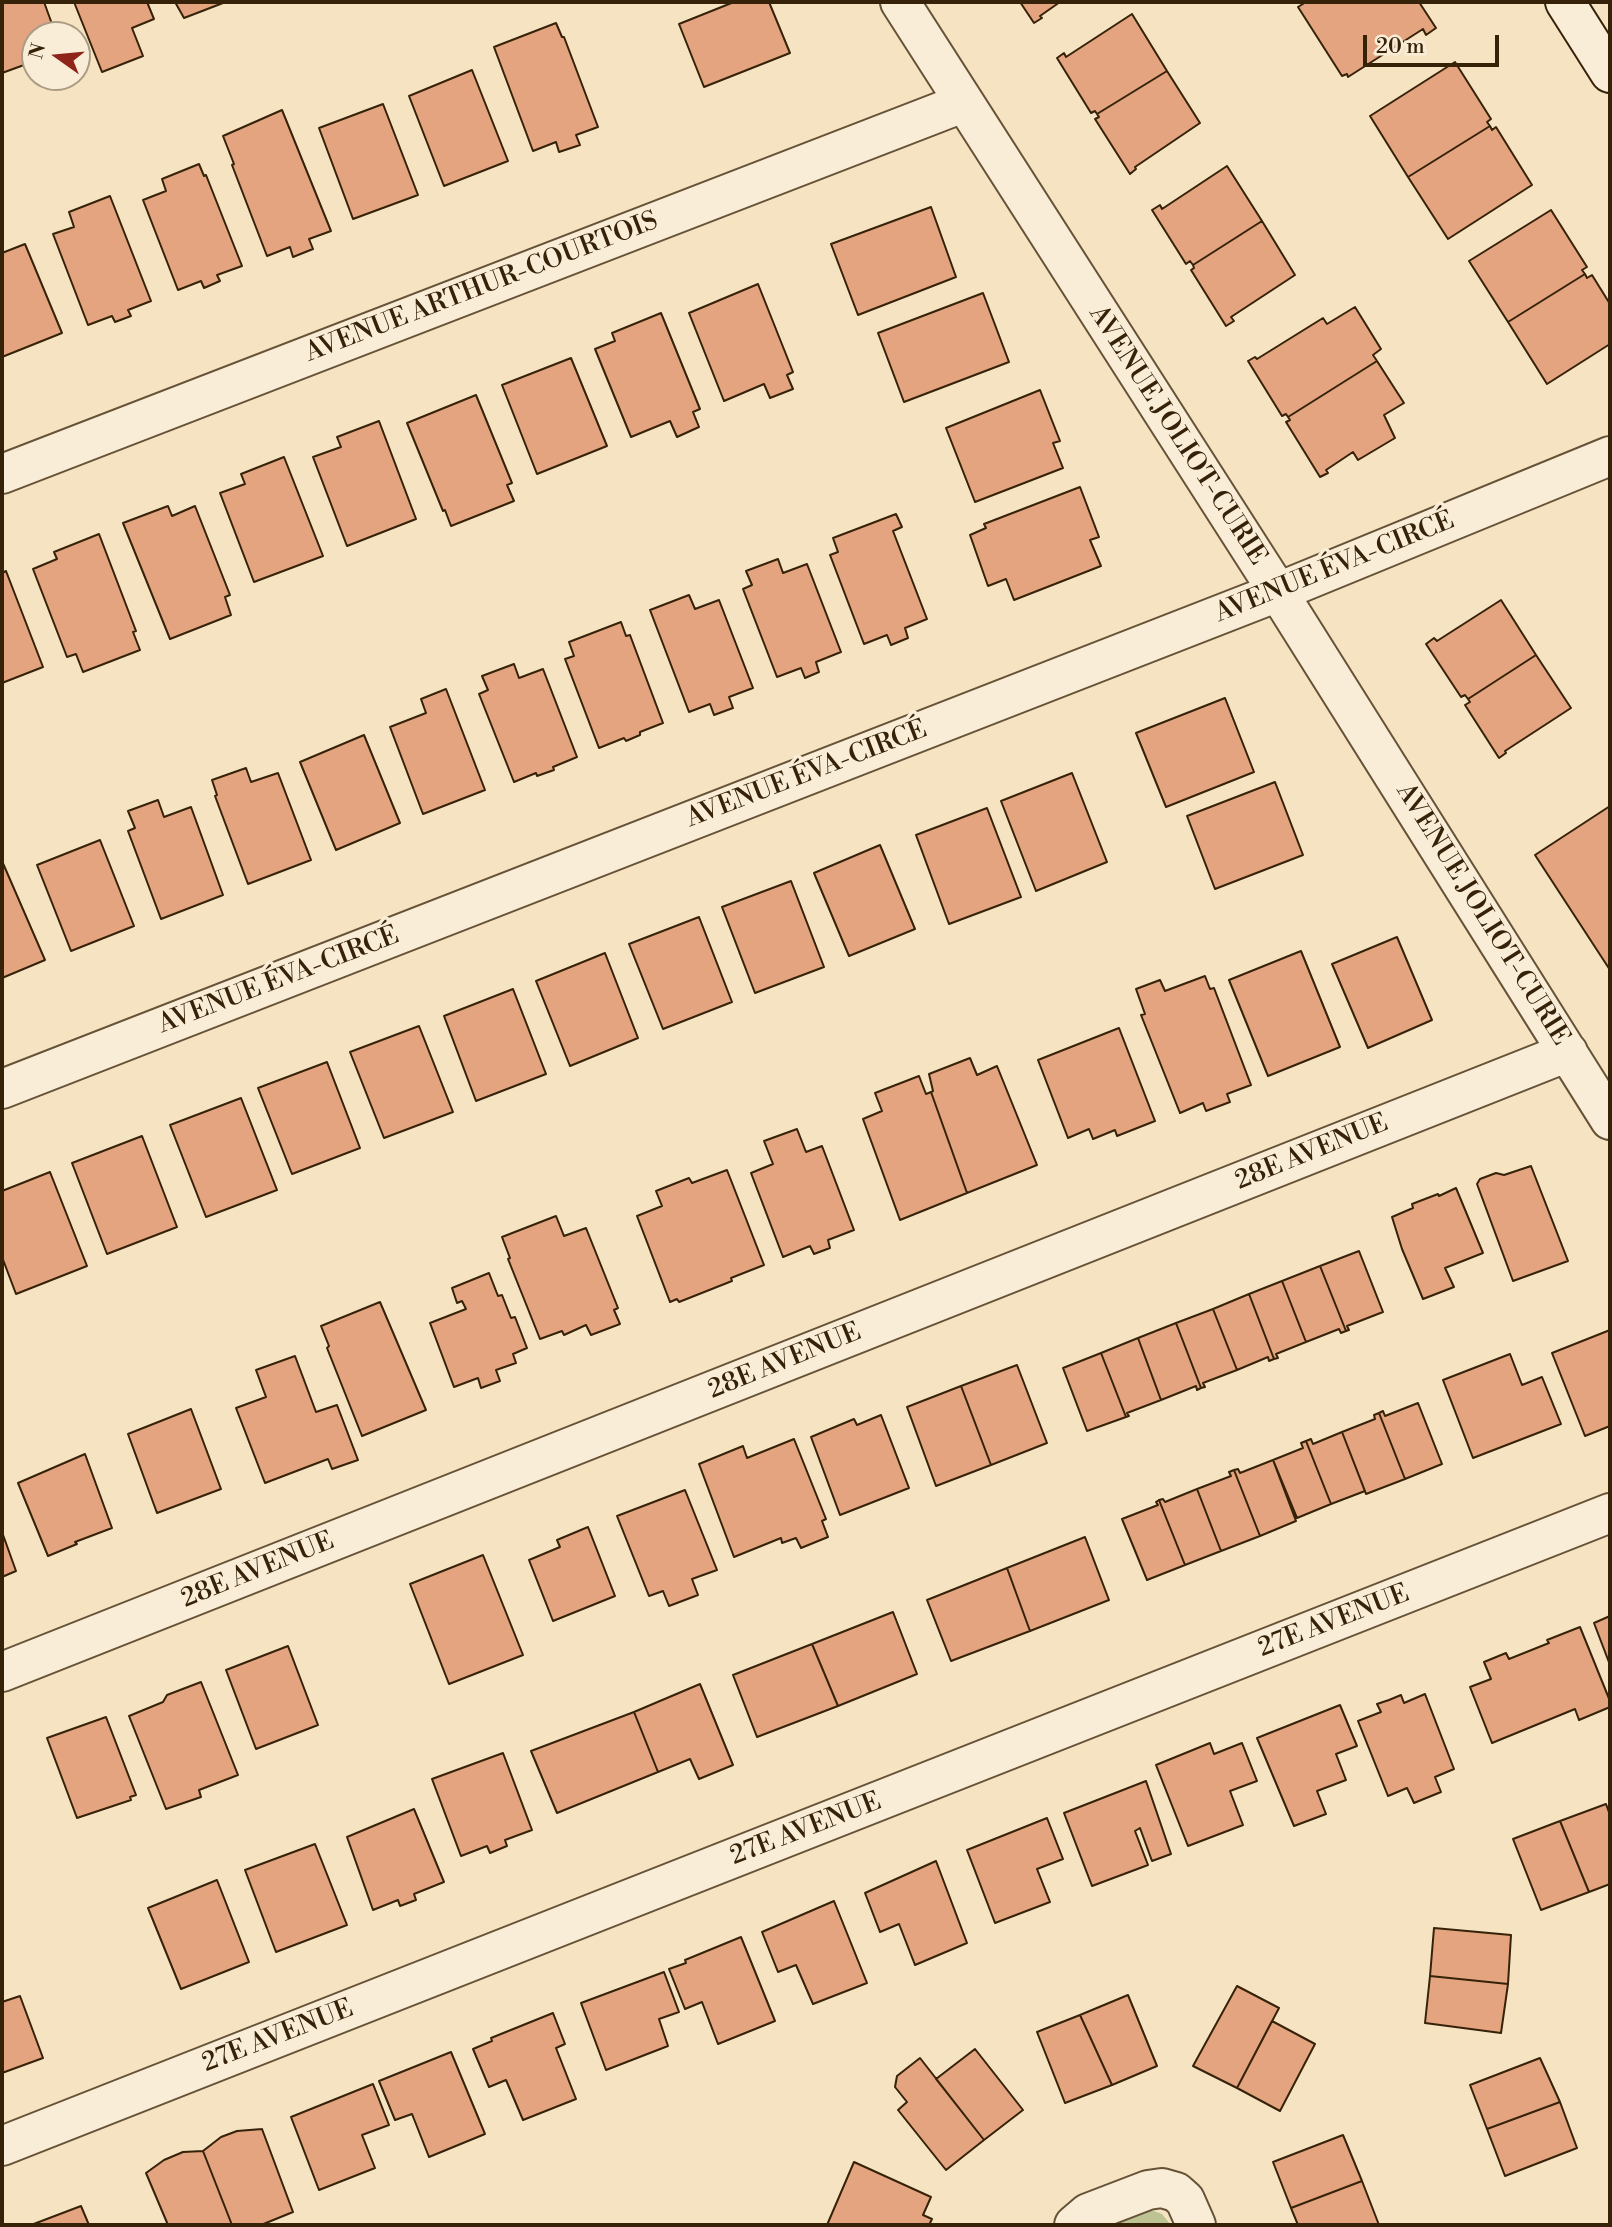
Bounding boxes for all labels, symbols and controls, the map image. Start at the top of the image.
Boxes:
north arrow [21,21,91,91]
scale bar [1367,21,1504,65]
text: 20 m [1376,34,1425,60]
text: N [24,41,51,61]
street label: AVENUE ARTHUR-COURTOIS [301,206,663,370]
street label: AVENUE JOLIOT-CURIE [1081,300,1273,572]
street label: AVENUE ÉVA-CIRCÉ [1211,506,1459,630]
street label: AVENUE ÉVA-CIRCÉ [682,715,932,835]
street label: AVENUE JOLIOT-CURIE [1389,778,1575,1052]
street label: AVENUE ÉVA-CIRCÉ [154,921,404,1041]
street label: 28E AVENUE [1231,1108,1393,1198]
street label: 28E AVENUE [704,1317,866,1407]
street label: 28E AVENUE [177,1526,339,1616]
street label: 27E AVENUE [1254,1579,1414,1665]
street label: 27E AVENUE [726,1787,886,1873]
street label: 27E AVENUE [198,1994,358,2080]

